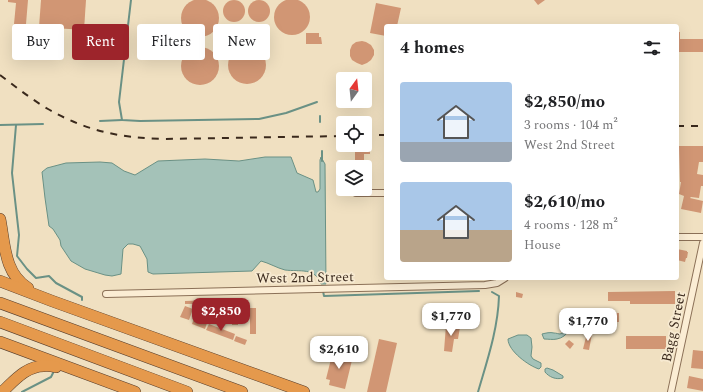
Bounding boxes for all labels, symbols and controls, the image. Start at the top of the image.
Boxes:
chip: Buy [12,24,64,60]
chip: Rent [72,24,129,60]
chip: Filters [137,24,205,60]
chip: New [213,24,270,60]
text: 4 homes [400,35,465,61]
icon: filters [641,37,663,59]
north arrow [336,72,372,108]
map controls [336,72,372,196]
text: $2,850/mo [524,89,605,115]
icon: home [432,98,480,146]
text: 3 rooms · 104 m² [524,115,618,135]
button: locate [336,116,372,152]
text: West 2nd Street [524,135,615,155]
button: layers [336,160,372,196]
text: $2,610/mo [524,189,605,215]
icon: home [432,198,480,246]
text: 4 rooms · 128 m² [524,215,618,235]
text: House [524,235,561,255]
street label: West 2nd Street [256,266,354,289]
street label: Bagg Street [656,290,691,364]
pin: $2,850 [188,298,254,332]
text: $2,850 [201,301,241,321]
pin: $1,770 [418,303,484,337]
text: $1,770 [431,306,471,326]
pin: $1,770 [555,308,621,342]
text: $1,770 [568,311,608,331]
pin: $2,610 [306,336,372,370]
text: $2,610 [319,339,359,359]

